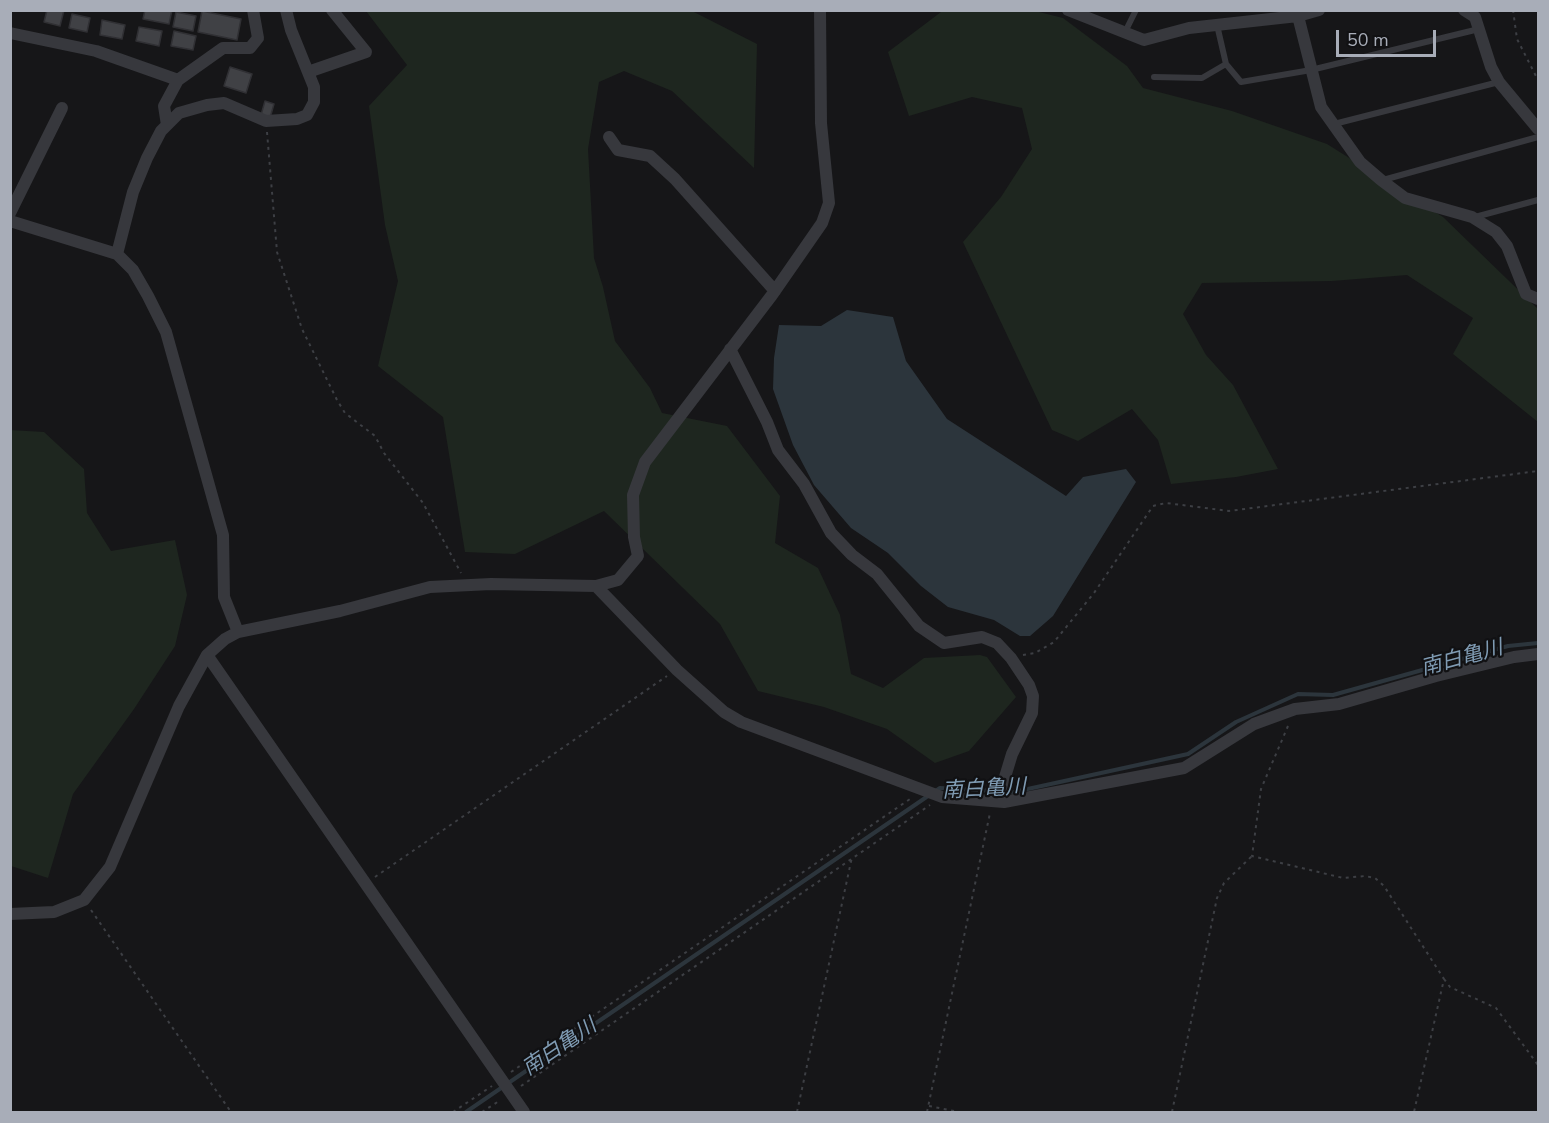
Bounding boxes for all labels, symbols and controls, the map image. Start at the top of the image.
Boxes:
scale bar [1339,18,1440,56]
text: 50 m [1347,28,1389,52]
water label: 南白亀川 [1418,636,1506,682]
water label: 南白亀川 [941,775,1027,805]
water label: 南白亀川 [518,1014,602,1082]

